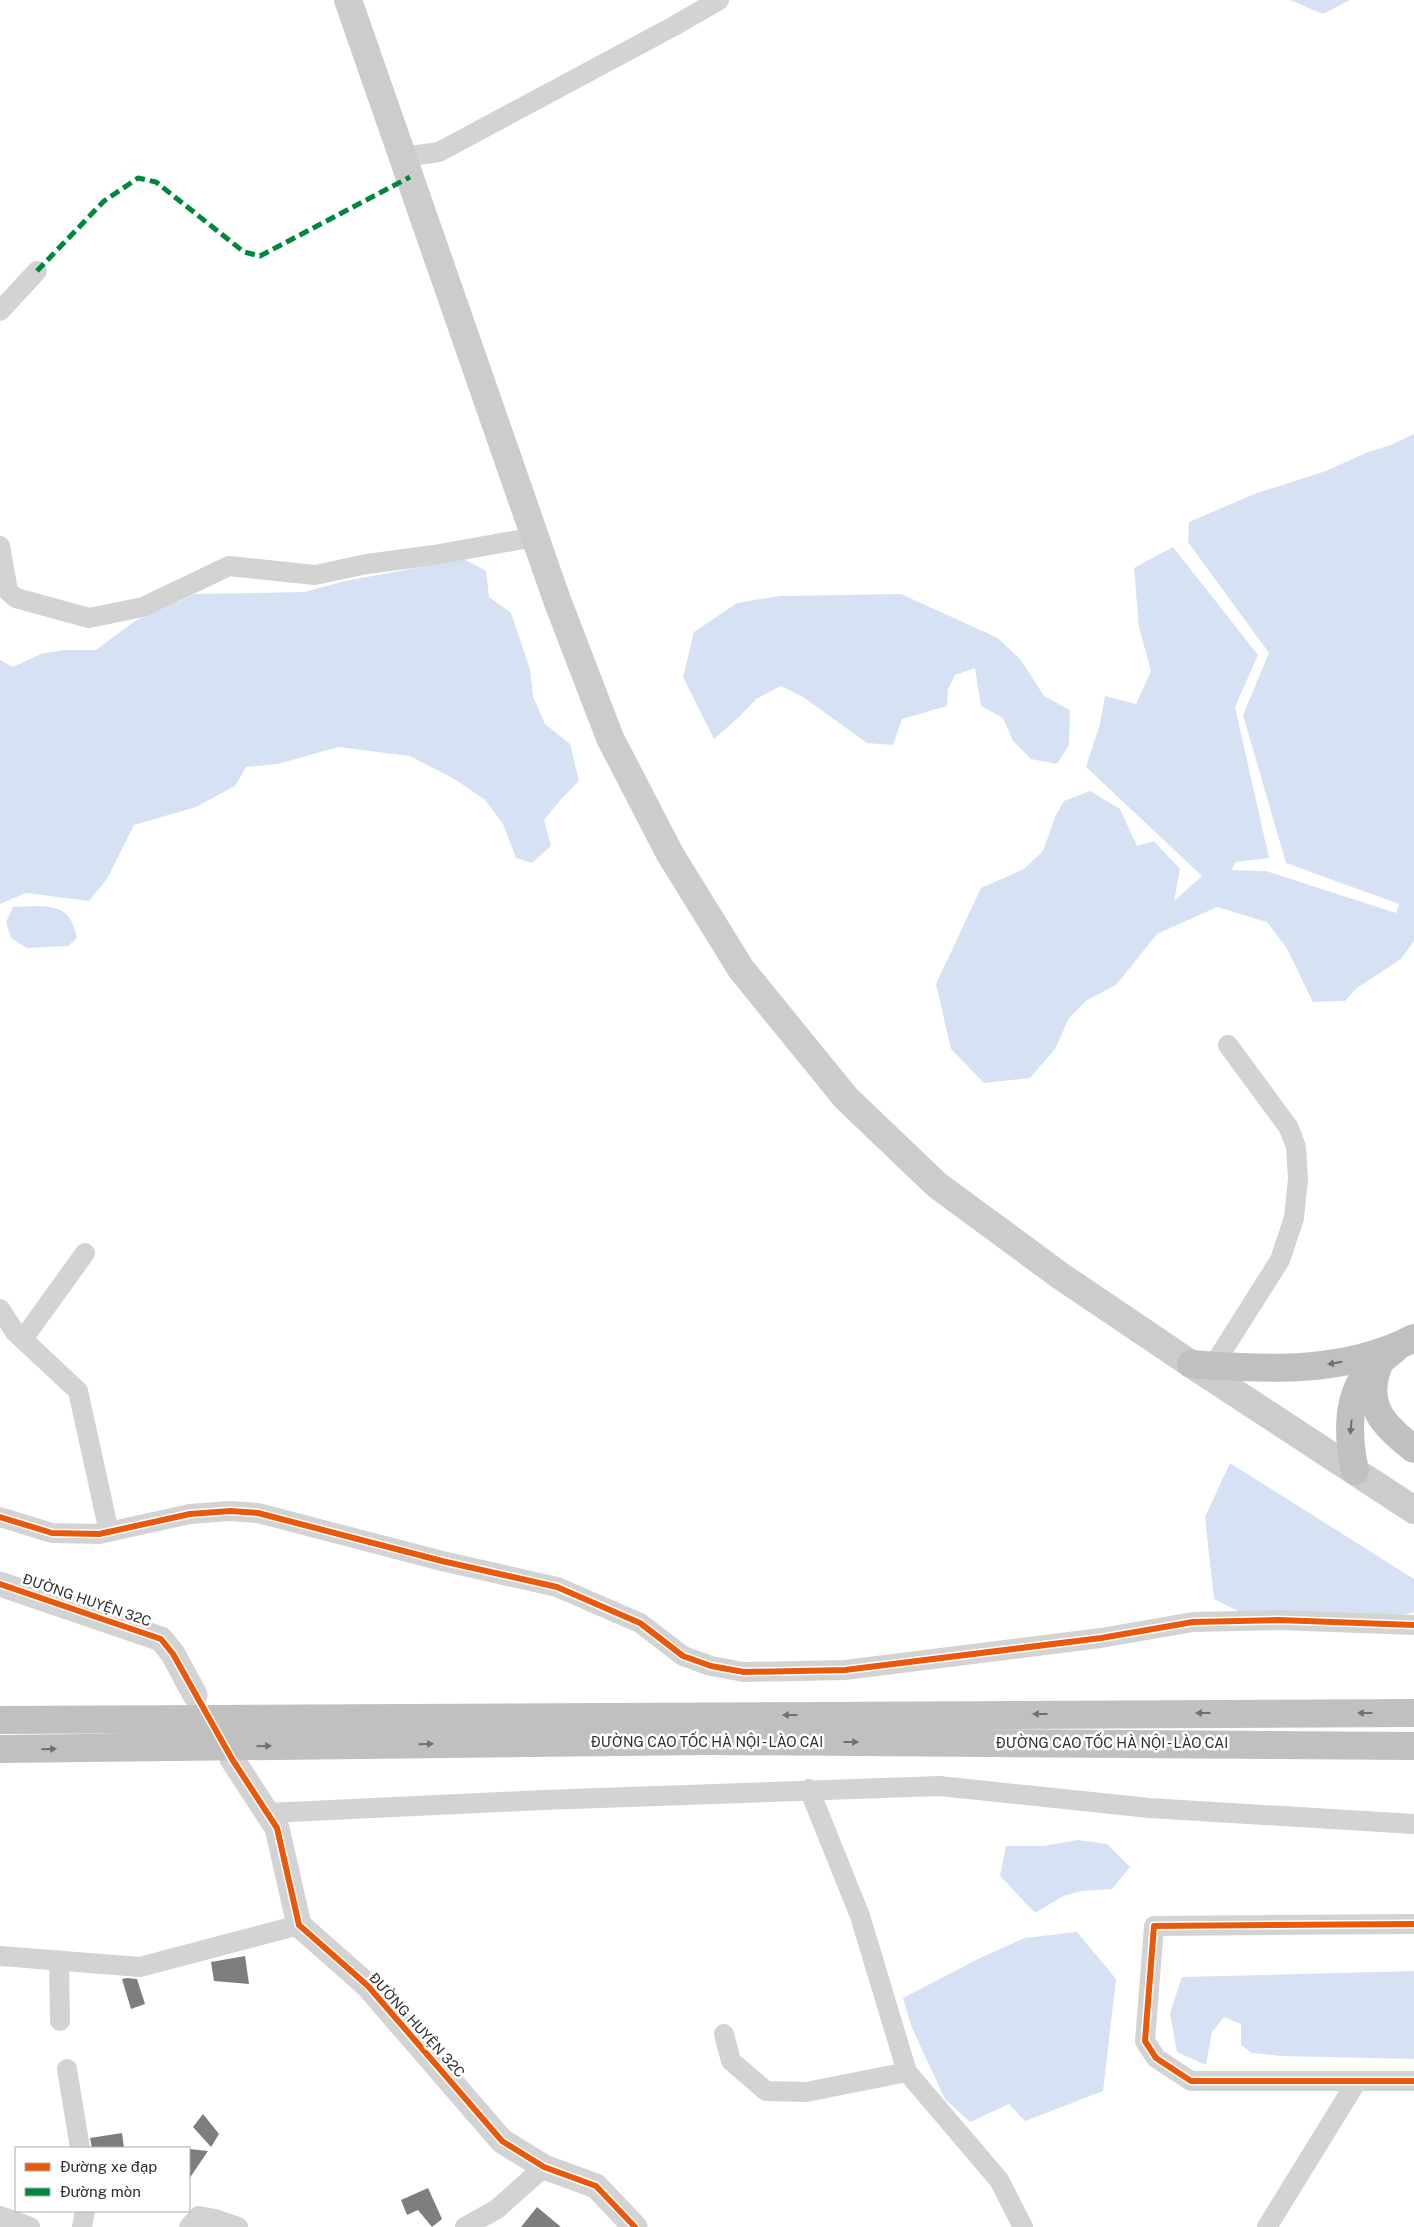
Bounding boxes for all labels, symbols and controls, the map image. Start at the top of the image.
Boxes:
one-way arrow [1326,1360,1342,1368]
one-way arrow [1347,1420,1355,1436]
street label: ĐƯỜNG HUYỆN 32C [21,1569,154,1630]
one-way arrow [1195,1709,1211,1717]
one-way arrow [1357,1709,1373,1717]
one-way arrow [1032,1710,1048,1718]
one-way arrow [782,1711,798,1719]
street label: ĐƯỜNG CAO TỐC HÀ NỘI - LÀO CAI [591,1731,823,1750]
street label: ĐƯỜNG CAO TỐC HÀ NỘI - LÀO CAI [996,1732,1228,1751]
one-way arrow [843,1738,859,1746]
one-way arrow [418,1740,434,1748]
one-way arrow [256,1742,272,1750]
one-way arrow [41,1744,57,1752]
street label: ĐƯỜNG HUYỆN 32C [366,1968,470,2080]
legend [15,2147,190,2212]
text: Đường xe đạp [60,2158,157,2175]
text: Đường mòn [60,2183,141,2200]

